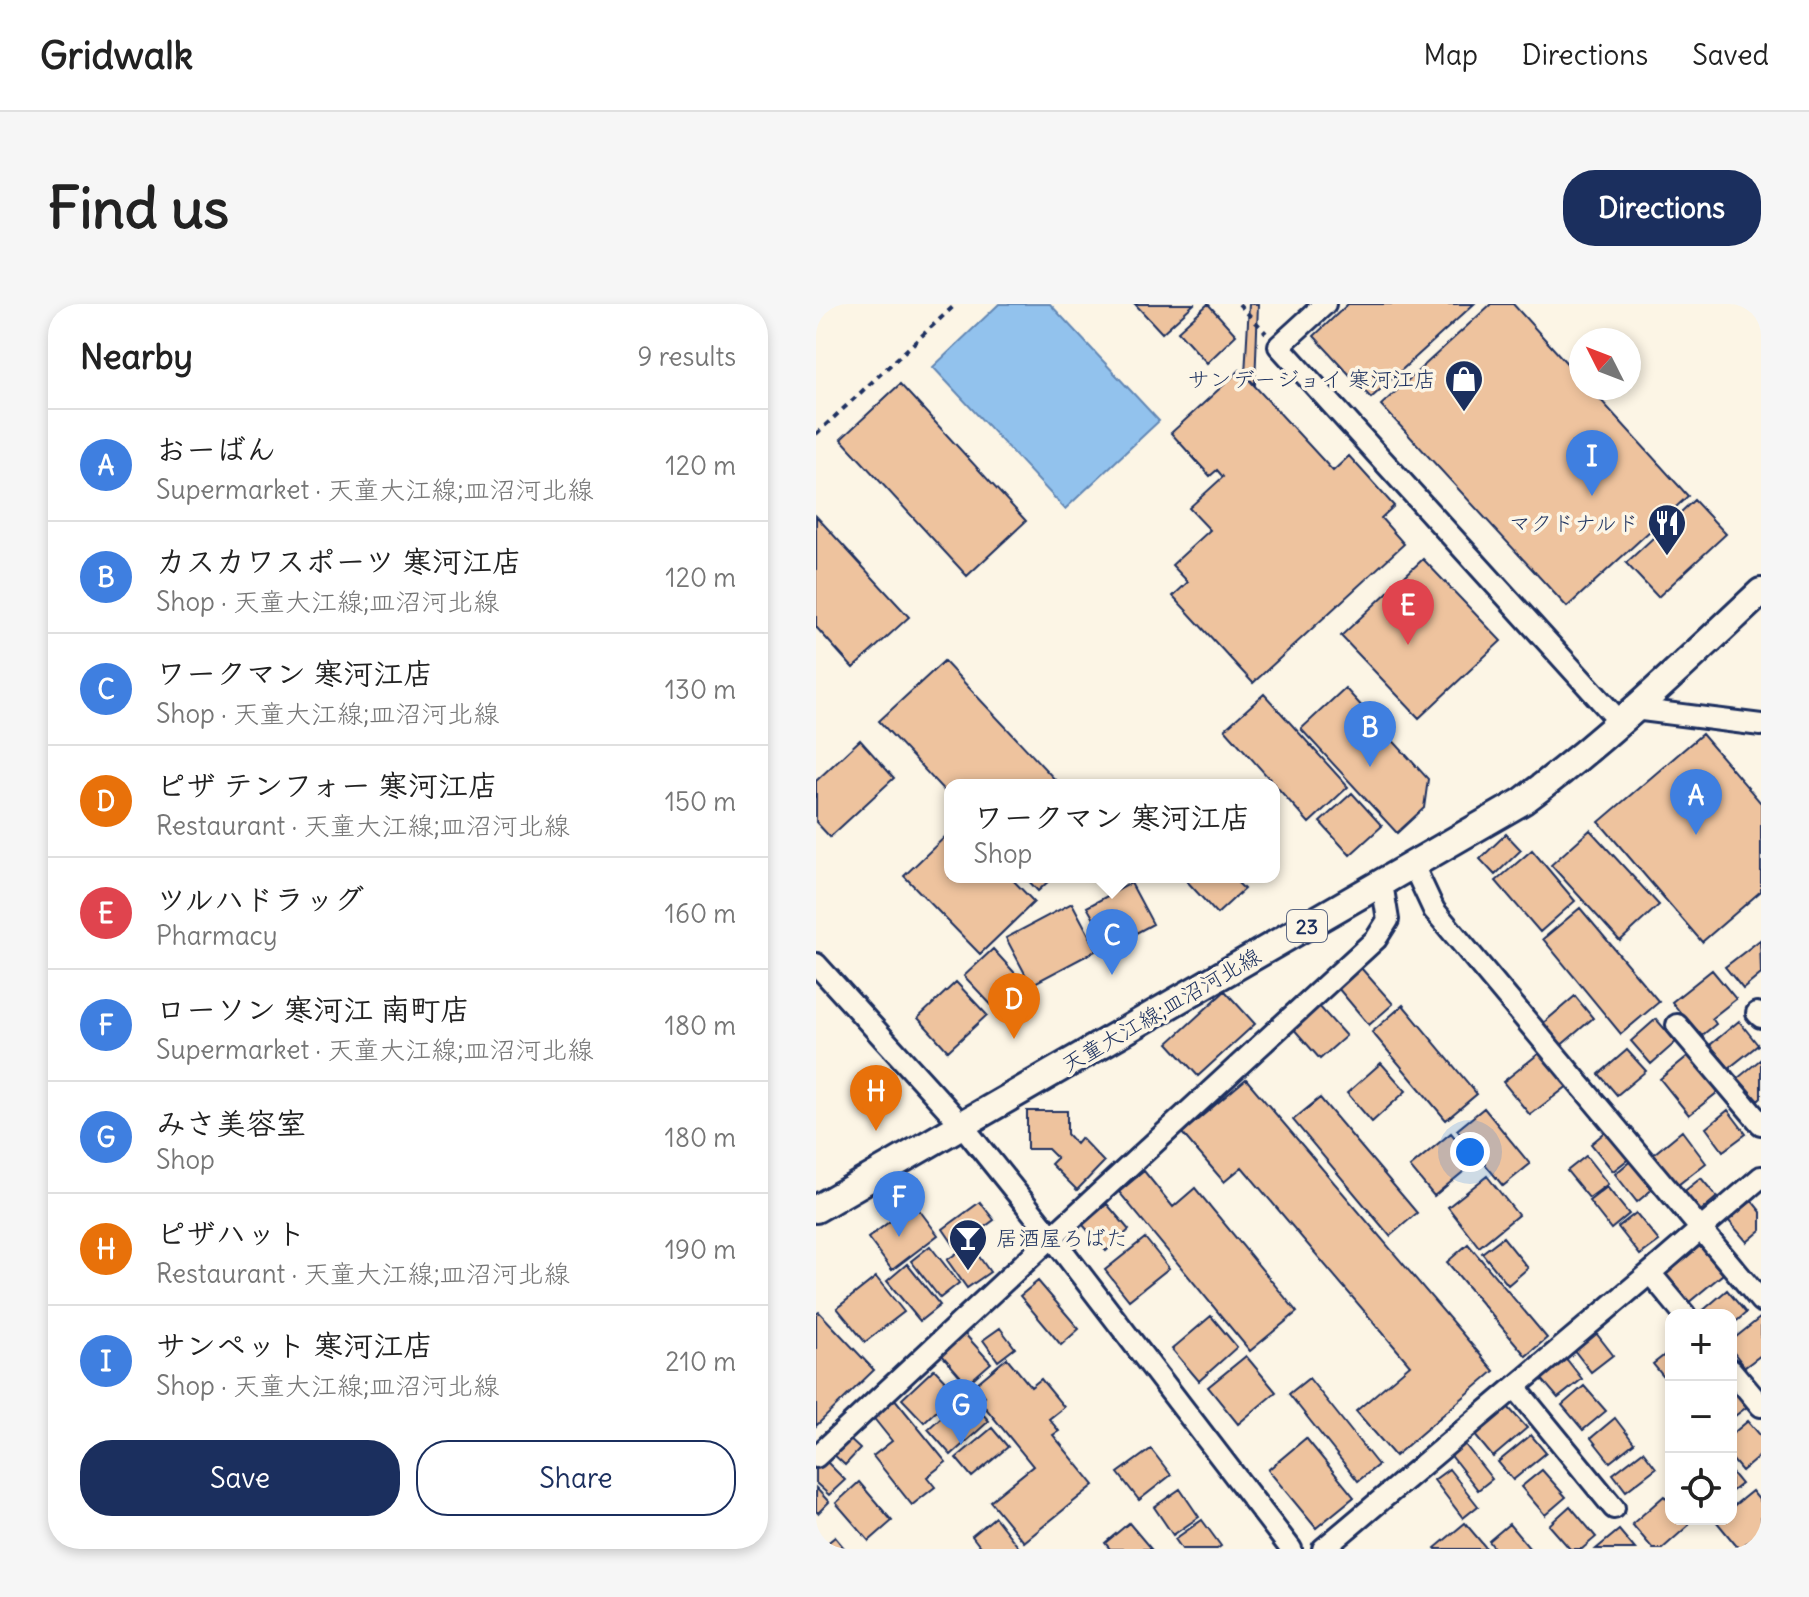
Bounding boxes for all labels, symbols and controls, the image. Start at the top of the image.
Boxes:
text: Gridwalk [40,32,193,79]
text: Map [1423,37,1478,73]
text: Directions [1522,37,1648,73]
text: Saved [1692,37,1769,73]
button: Directions [1563,170,1761,246]
text: Find us [48,173,229,243]
north arrow [1569,328,1641,400]
text: Nearby [80,335,193,378]
text: 9 results [638,340,736,373]
shop icon: サンデージョイ 寒河江店 [1443,358,1485,413]
place label: サンデージョイ 寒河江店 [1187,365,1436,393]
text: おーばん [156,430,276,468]
pin: I [1566,430,1618,496]
text: A [98,449,114,482]
text: 120 m [665,449,736,482]
text: Supermarket · 天童大江線;皿沼河北線 [156,473,594,506]
restaurant icon: マクドナルド [1646,502,1688,557]
place label: マクドナルド [1509,509,1639,537]
text: カスカワスポーツ 寒河江店 [156,542,522,580]
text: B [97,561,115,594]
text: 120 m [665,561,736,594]
pin: E [1382,579,1434,645]
text: Shop · 天童大江線;皿沼河北線 [156,585,499,618]
text: ワークマン 寒河江店 [156,654,433,692]
text: C [97,673,115,706]
text: 130 m [665,673,736,706]
text: Shop · 天童大江線;皿沼河北線 [156,697,499,730]
pin: B [1344,701,1396,767]
text: ピザ テンフォー 寒河江店 [156,766,498,804]
pin: A [1670,769,1722,835]
popup [944,779,1280,883]
text: D [97,785,115,818]
text: 150 m [665,785,736,818]
text: ワークマン 寒河江店 [973,798,1251,836]
text: Restaurant · 天童大江線;皿沼河北線 [156,809,570,842]
text: Shop [973,837,1032,870]
text: ツルハドラッグ [156,880,364,918]
text: E [98,897,114,930]
text: 160 m [665,897,736,930]
pin: C [1086,909,1138,975]
road number: 23 [1287,910,1327,942]
text: Pharmacy [156,919,278,952]
street label: 天童大江線;皿沼河北線 [1056,942,1266,1078]
pin: D [988,973,1040,1039]
text: ローソン 寒河江 南町店 [156,990,470,1028]
text: F [99,1009,113,1042]
text: 180 m [665,1009,736,1042]
text: Supermarket · 天童大江線;皿沼河北線 [156,1033,594,1066]
pin: H [850,1065,902,1131]
text: みさ美容室 [156,1104,306,1142]
text: G [97,1121,115,1154]
text: 180 m [665,1121,736,1154]
your location [1450,1132,1490,1172]
text: Shop [156,1143,215,1176]
pin: F [873,1171,925,1237]
text: ピザハット [156,1214,306,1252]
bar icon: 居酒屋ろばた [947,1217,989,1272]
place label: 居酒屋ろばた [996,1224,1128,1252]
text: H [97,1233,115,1266]
text: 190 m [665,1233,736,1266]
text: Restaurant · 天童大江線;皿沼河北線 [156,1257,570,1290]
map controls [1665,1309,1737,1525]
button: + [1665,1309,1737,1381]
text: サンペット 寒河江店 [156,1326,433,1364]
text: I [100,1345,112,1378]
text: 210 m [665,1345,736,1378]
text: Shop · 天童大江線;皿沼河北線 [156,1369,499,1402]
pin: G [935,1379,987,1445]
button: − [1665,1381,1737,1453]
button: Save [80,1440,400,1516]
button: Share [416,1440,736,1516]
button: locate [1665,1453,1737,1525]

